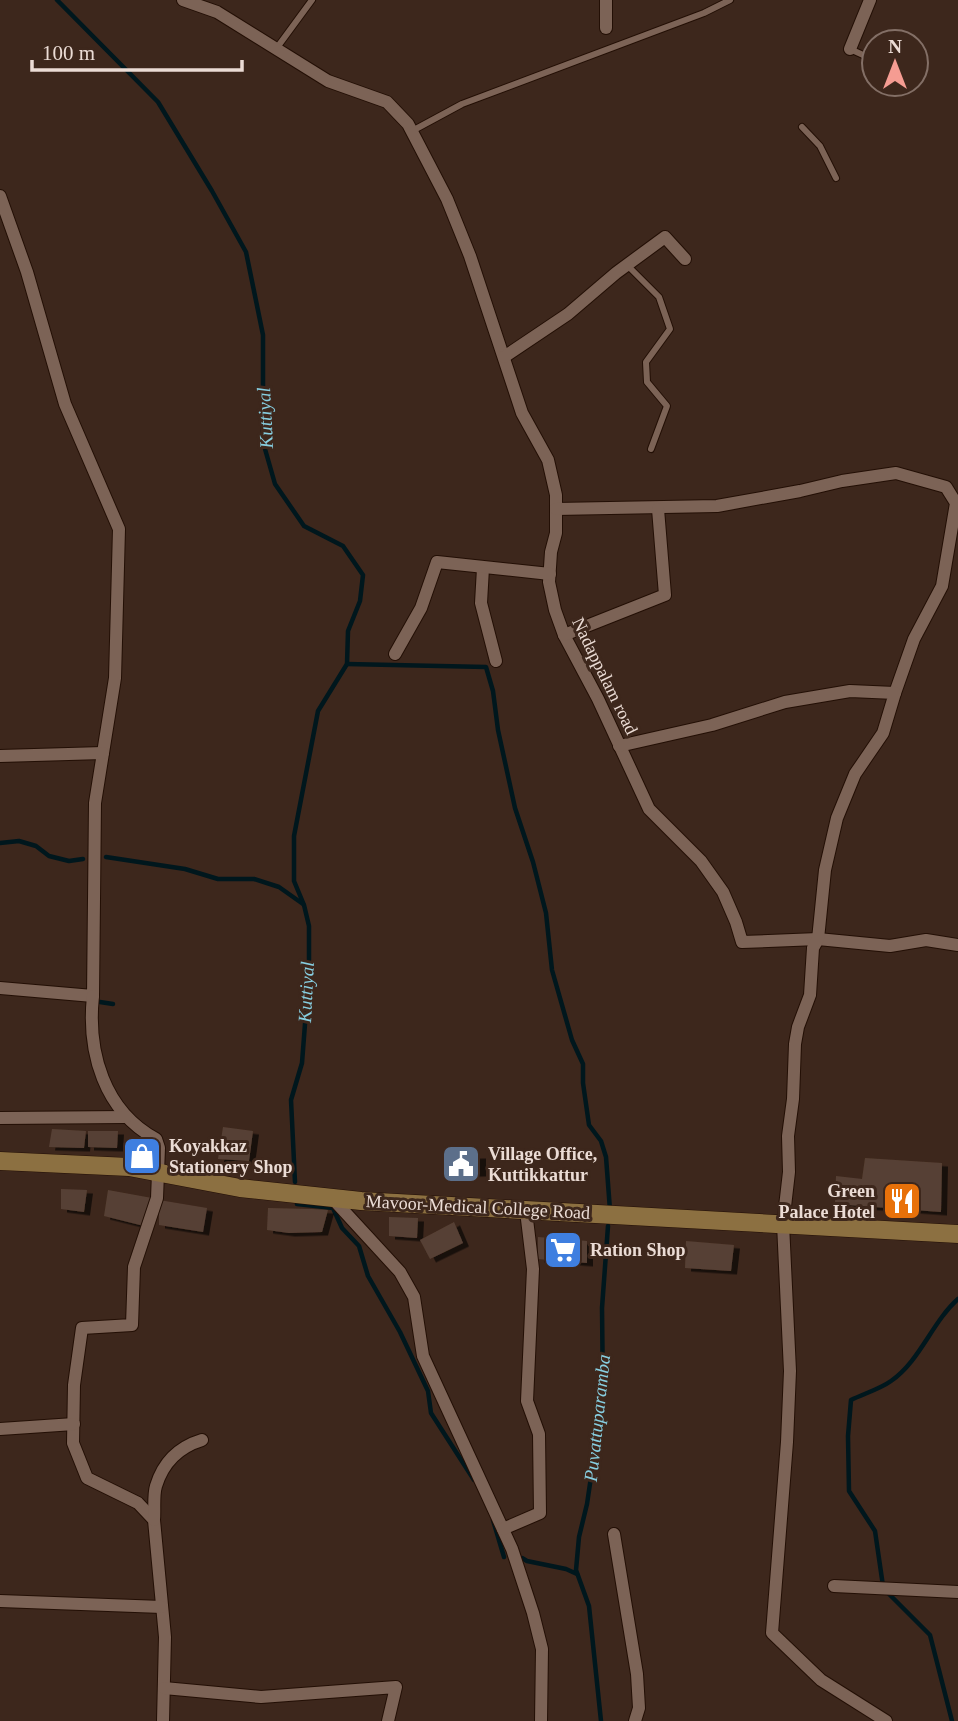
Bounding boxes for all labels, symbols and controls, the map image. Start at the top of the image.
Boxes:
scale bar [32,28,242,72]
north arrow [860,28,930,98]
text: N [888,36,902,57]
text: 100 m [42,41,95,65]
water label: Kuttiyal [253,387,277,450]
street label: Nadappalam road [568,614,642,738]
water label: Kuttiyal [294,961,318,1024]
shop icon: Koyakkaz Stationery Shop [121,1135,163,1177]
place label: Koyakkaz Stationery Shop [169,1136,293,1177]
public building icon: Village Office, Kuttikkattur [440,1143,482,1185]
place label: Village Office, Kuttikkattur [488,1144,597,1185]
restaurant icon: Green Palace Hotel [881,1180,923,1222]
place label: Green Palace Hotel [779,1181,875,1222]
street label: Mavoor-Medical College Road [365,1191,591,1223]
supermarket icon: Ration Shop [542,1229,584,1271]
place label: Ration Shop [590,1240,686,1260]
water label: Puvattuparamba [580,1353,614,1484]

